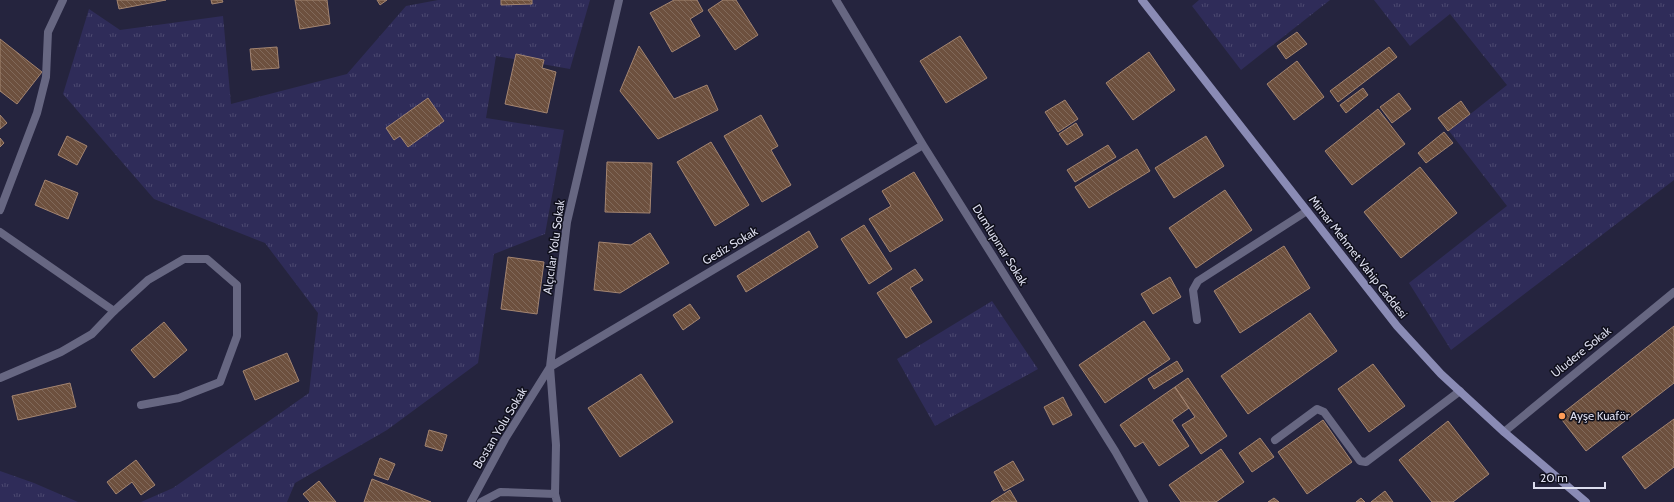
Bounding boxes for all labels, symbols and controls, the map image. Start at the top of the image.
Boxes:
street label: Mimar Mehmet Vahip Caddesi [1306,192,1411,321]
street label: Alçıcılar Yolu Sokak [539,198,568,295]
street label: Dumlupınar Sokak [969,201,1032,289]
street label: Gediz Sokak [699,223,761,268]
street label: Uludere Sokak [1548,322,1614,380]
street label: Bostan Yolu Sokak [469,384,530,471]
place label: Ayşe Kuaför [1570,408,1630,423]
marker: Ayşe Kuaför [1557,411,1567,421]
scale bar [1534,464,1605,490]
text: 20 m [1540,470,1568,485]

